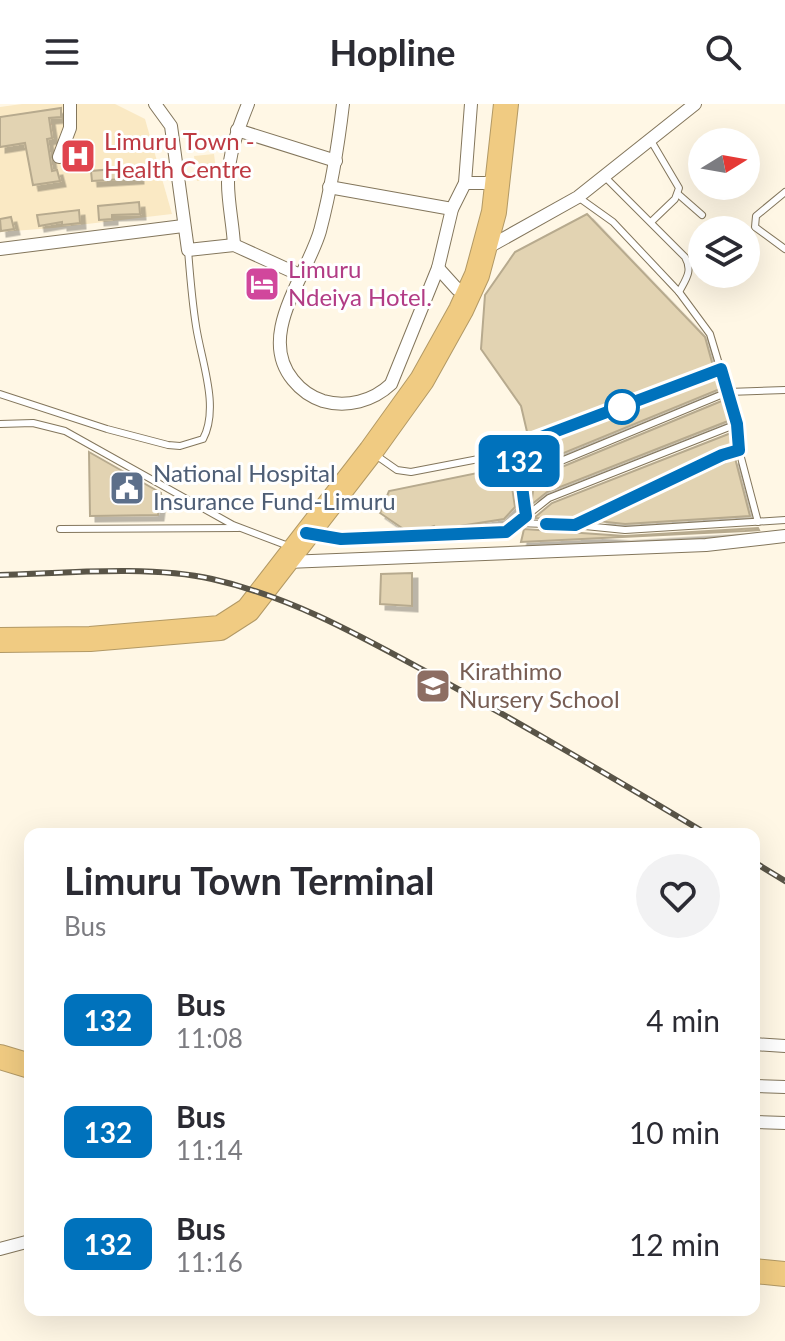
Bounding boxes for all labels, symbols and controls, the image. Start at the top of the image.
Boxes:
icon: menu [40,30,84,74]
text: Hopline [330,30,455,74]
icon: search [701,30,745,74]
place label: Limuru Town - Health Centre [104,126,255,183]
north arrow [688,128,760,200]
map controls [688,128,760,288]
hospital icon: Limuru Town - Health Centre [59,137,97,175]
button: layers [688,216,760,288]
place label: Limuru Ndeiya Hotel. [288,254,432,311]
hotel icon: Limuru Ndeiya Hotel. [243,265,281,303]
unlabelled marker [605,390,639,424]
line badge: 132 [473,435,565,487]
text: 132 [495,444,543,478]
place label: National Hospital Insurance Fund-Limuru [153,458,396,515]
public building icon: National Hospital Insurance Fund-Limuru [108,469,146,507]
place label: Kirathimo Nursery School [459,656,620,713]
school or university icon: Kirathimo Nursery School [414,667,452,705]
button: heart [636,854,720,938]
text: Limuru Town Terminal [64,857,434,903]
text: Bus [64,910,106,942]
text: Bus [176,986,226,1022]
text: 4 min [646,1002,720,1038]
text: 132 [84,1003,132,1037]
text: 11:08 [176,1022,243,1054]
text: Bus [176,1098,226,1134]
text: 10 min [629,1114,720,1150]
text: 132 [84,1115,132,1149]
text: 11:14 [176,1134,243,1166]
text: Bus [176,1210,226,1246]
text: 12 min [629,1226,720,1262]
text: 132 [84,1227,132,1261]
text: 11:16 [176,1246,243,1278]

